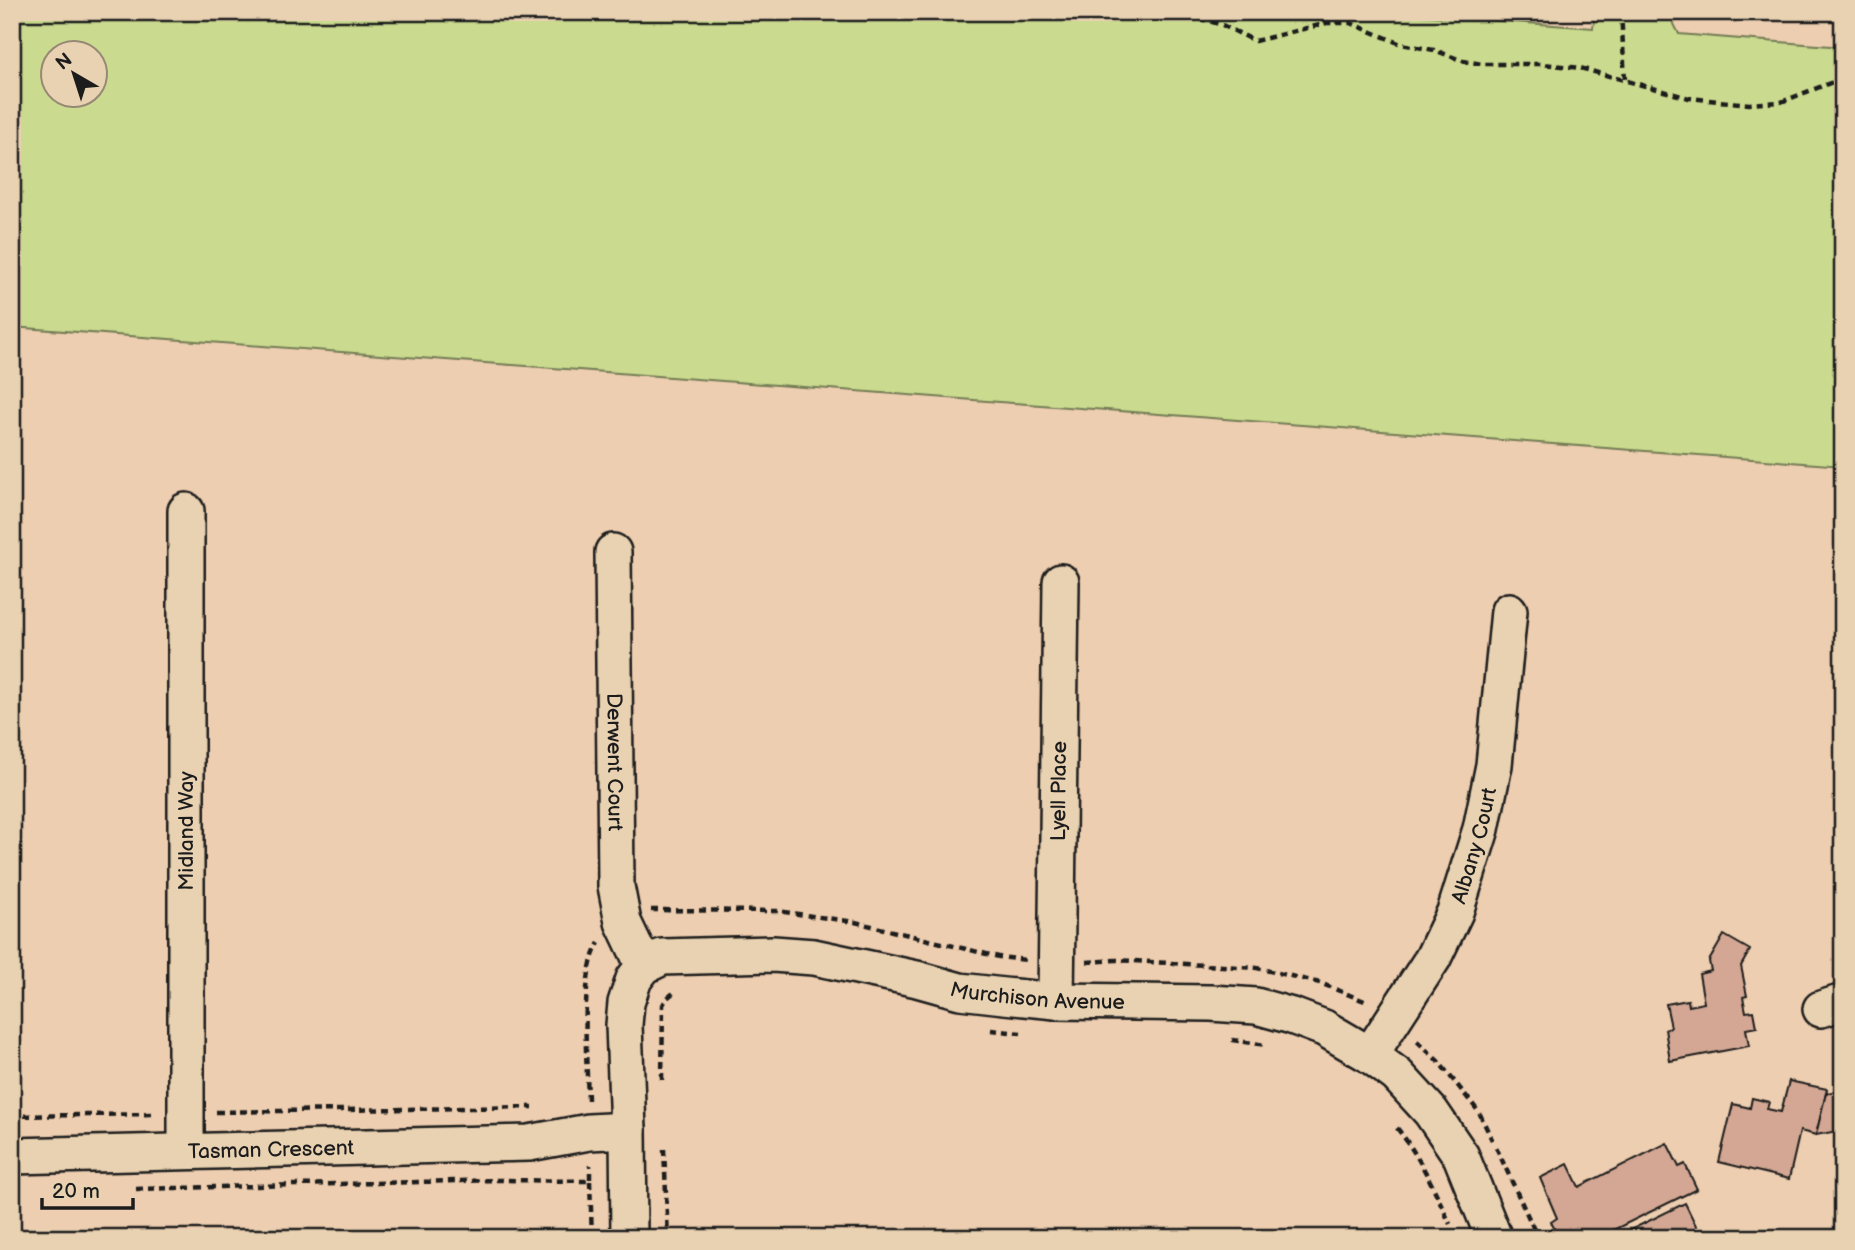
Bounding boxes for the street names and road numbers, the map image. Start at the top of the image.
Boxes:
street label: Derwent Court [602,693,628,832]
street label: Lyell Place [1045,741,1072,841]
street label: Midland Way [174,771,199,891]
street label: Albany Court [1446,785,1502,907]
street label: Murchison Avenue [947,976,1125,1014]
street label: Tasman Crescent [187,1135,355,1164]

